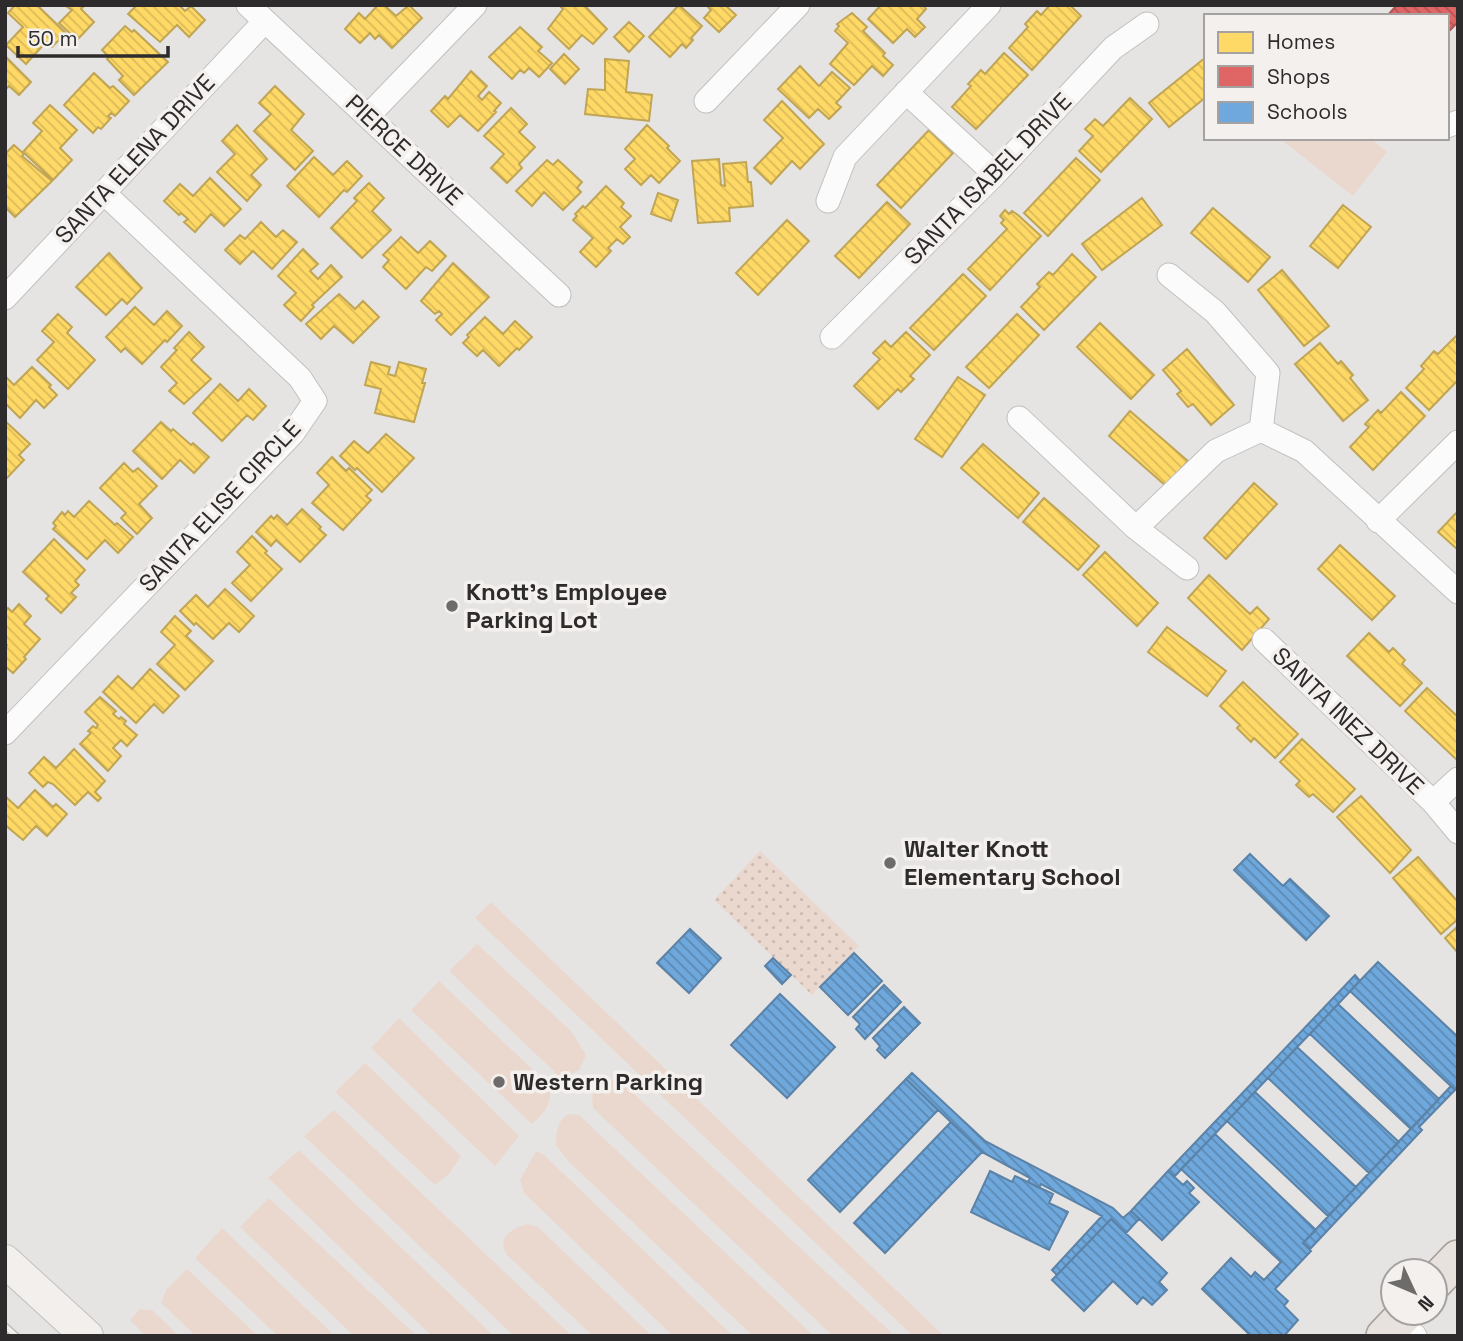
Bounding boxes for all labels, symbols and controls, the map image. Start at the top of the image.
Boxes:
scale bar [18,14,168,58]
legend [1204,14,1449,140]
text: 50 m [28,25,78,52]
text: Homes [1267,28,1335,55]
text: Shops [1267,63,1330,90]
street label: SANTA ELENA DRIVE [48,67,221,250]
street label: SANTA ISABEL DRIVE [897,86,1078,271]
street label: PIERCE DRIVE [339,87,470,212]
text: Schools [1267,98,1347,125]
street label: SANTA ELISE CIRCLE [132,413,307,598]
place label: Knott's Employee Parking Lot [466,576,667,635]
marker: Knott's Employee Parking Lot [444,598,460,614]
street label: SANTA INEZ DRIVE [1266,640,1431,801]
place label: Walter Knott Elementary School [904,833,1121,892]
marker: Walter Knott Elementary School [882,855,898,871]
place label: Western Parking [513,1066,703,1097]
marker: Western Parking [491,1074,507,1090]
north arrow [1379,1257,1449,1327]
text: N [1412,1290,1439,1317]

